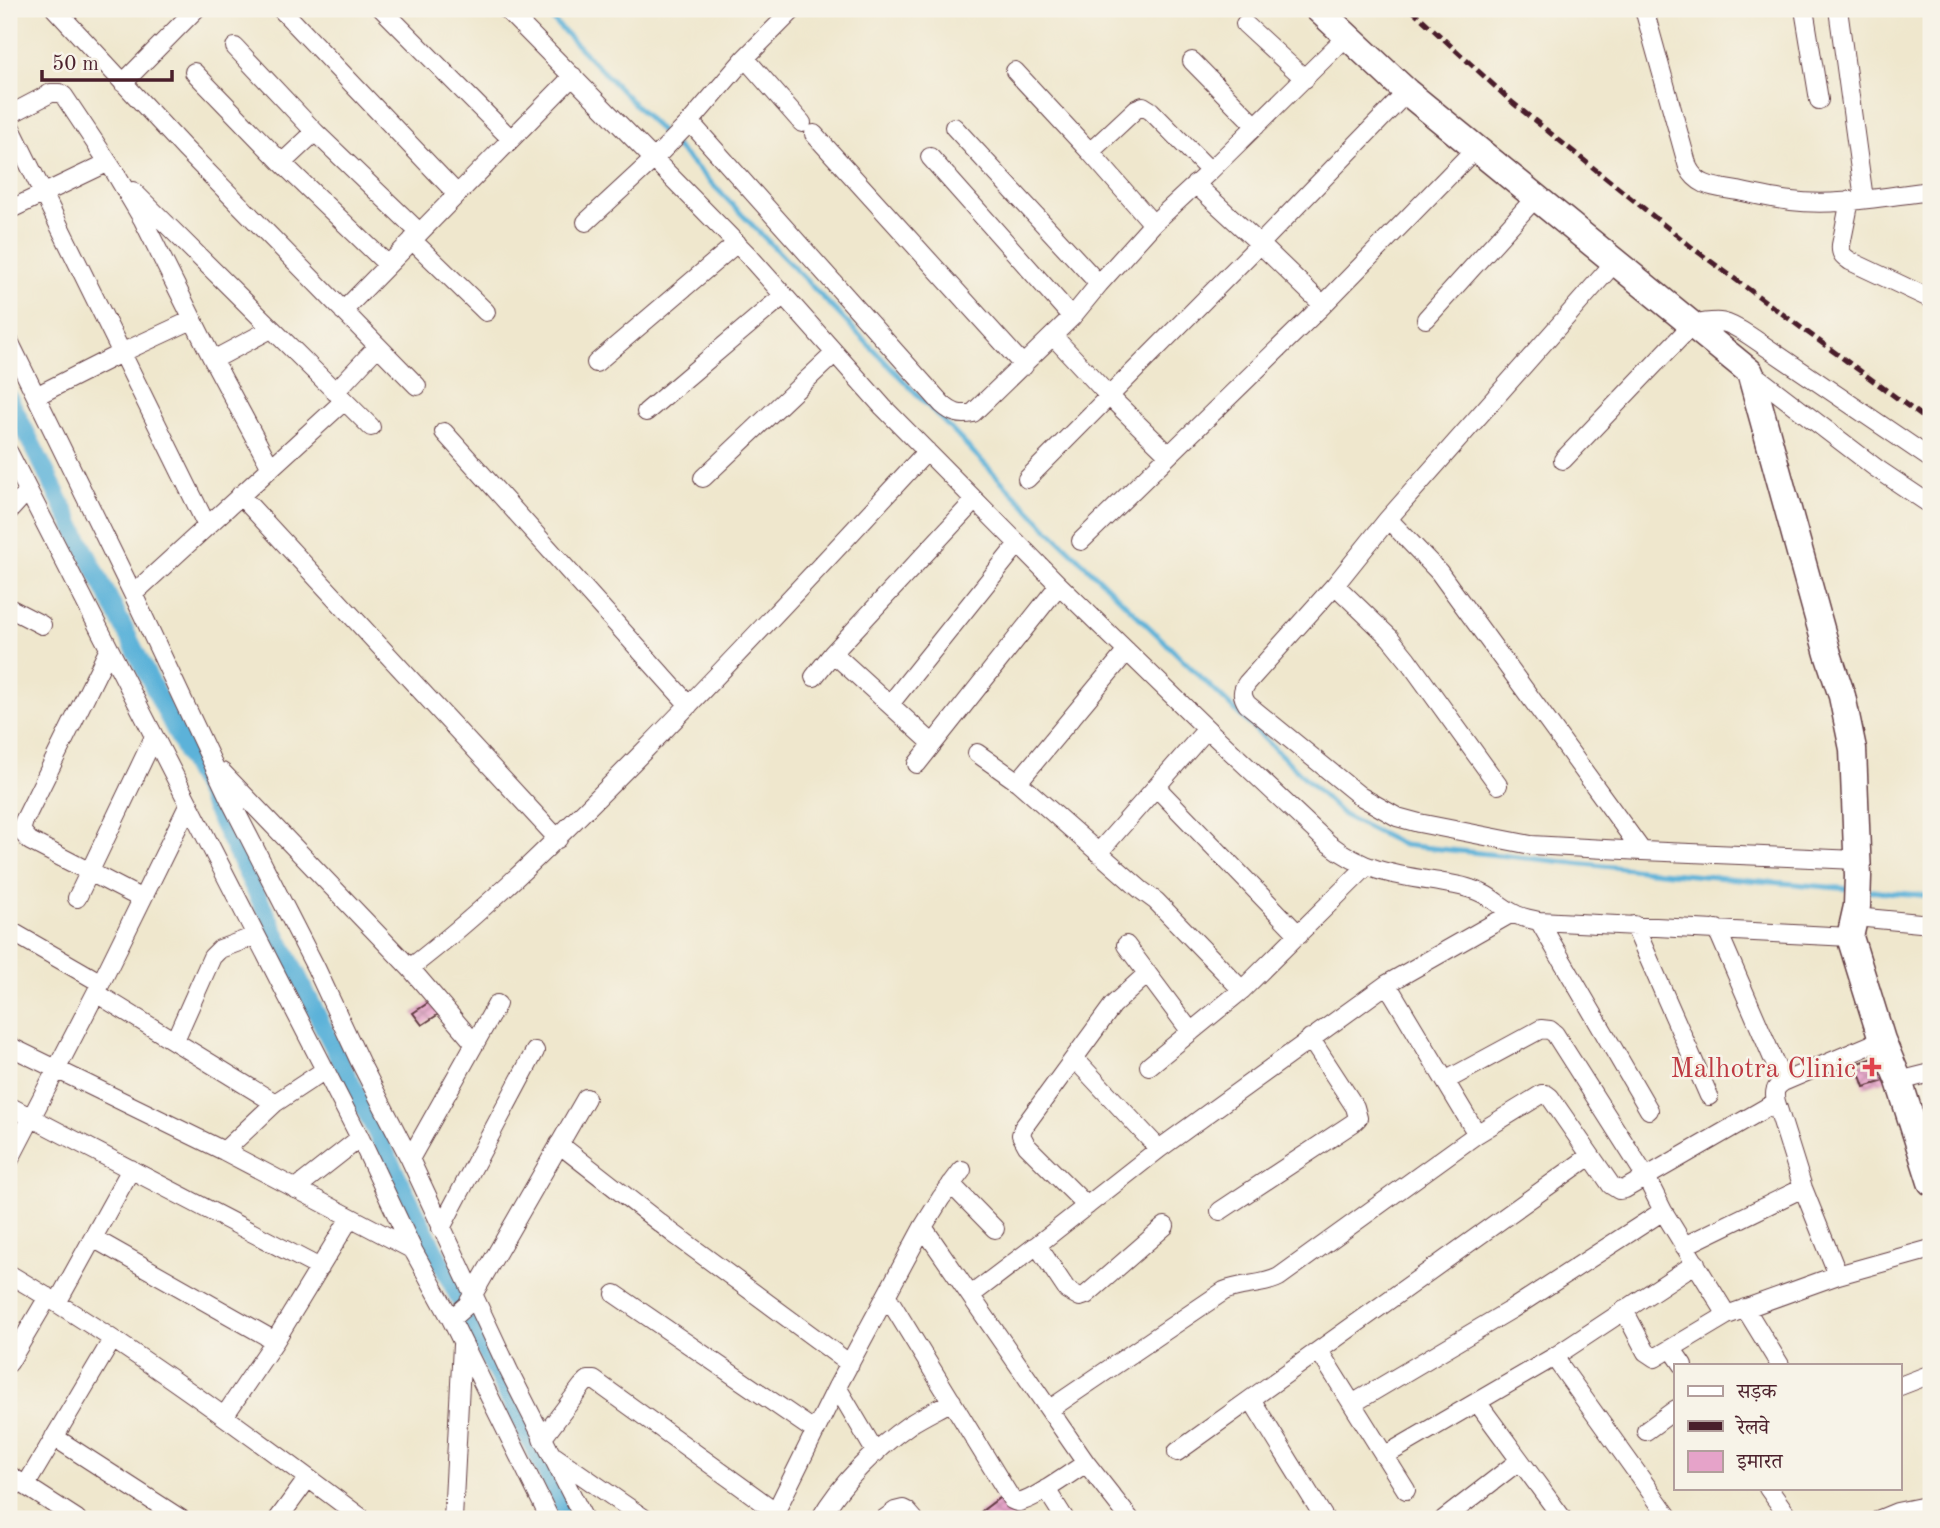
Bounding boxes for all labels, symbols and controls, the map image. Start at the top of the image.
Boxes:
scale bar [42,38,172,82]
text: 50 m [52,54,99,75]
place label: Malhotra Clinic [1670,1056,1856,1084]
marker: Malhotra Clinic [1862,1057,1882,1077]
legend [1674,1364,1902,1490]
text: सड़क [1736,1382,1777,1403]
text: रेलवे [1734,1415,1771,1439]
text: इमारत [1736,1452,1784,1473]

